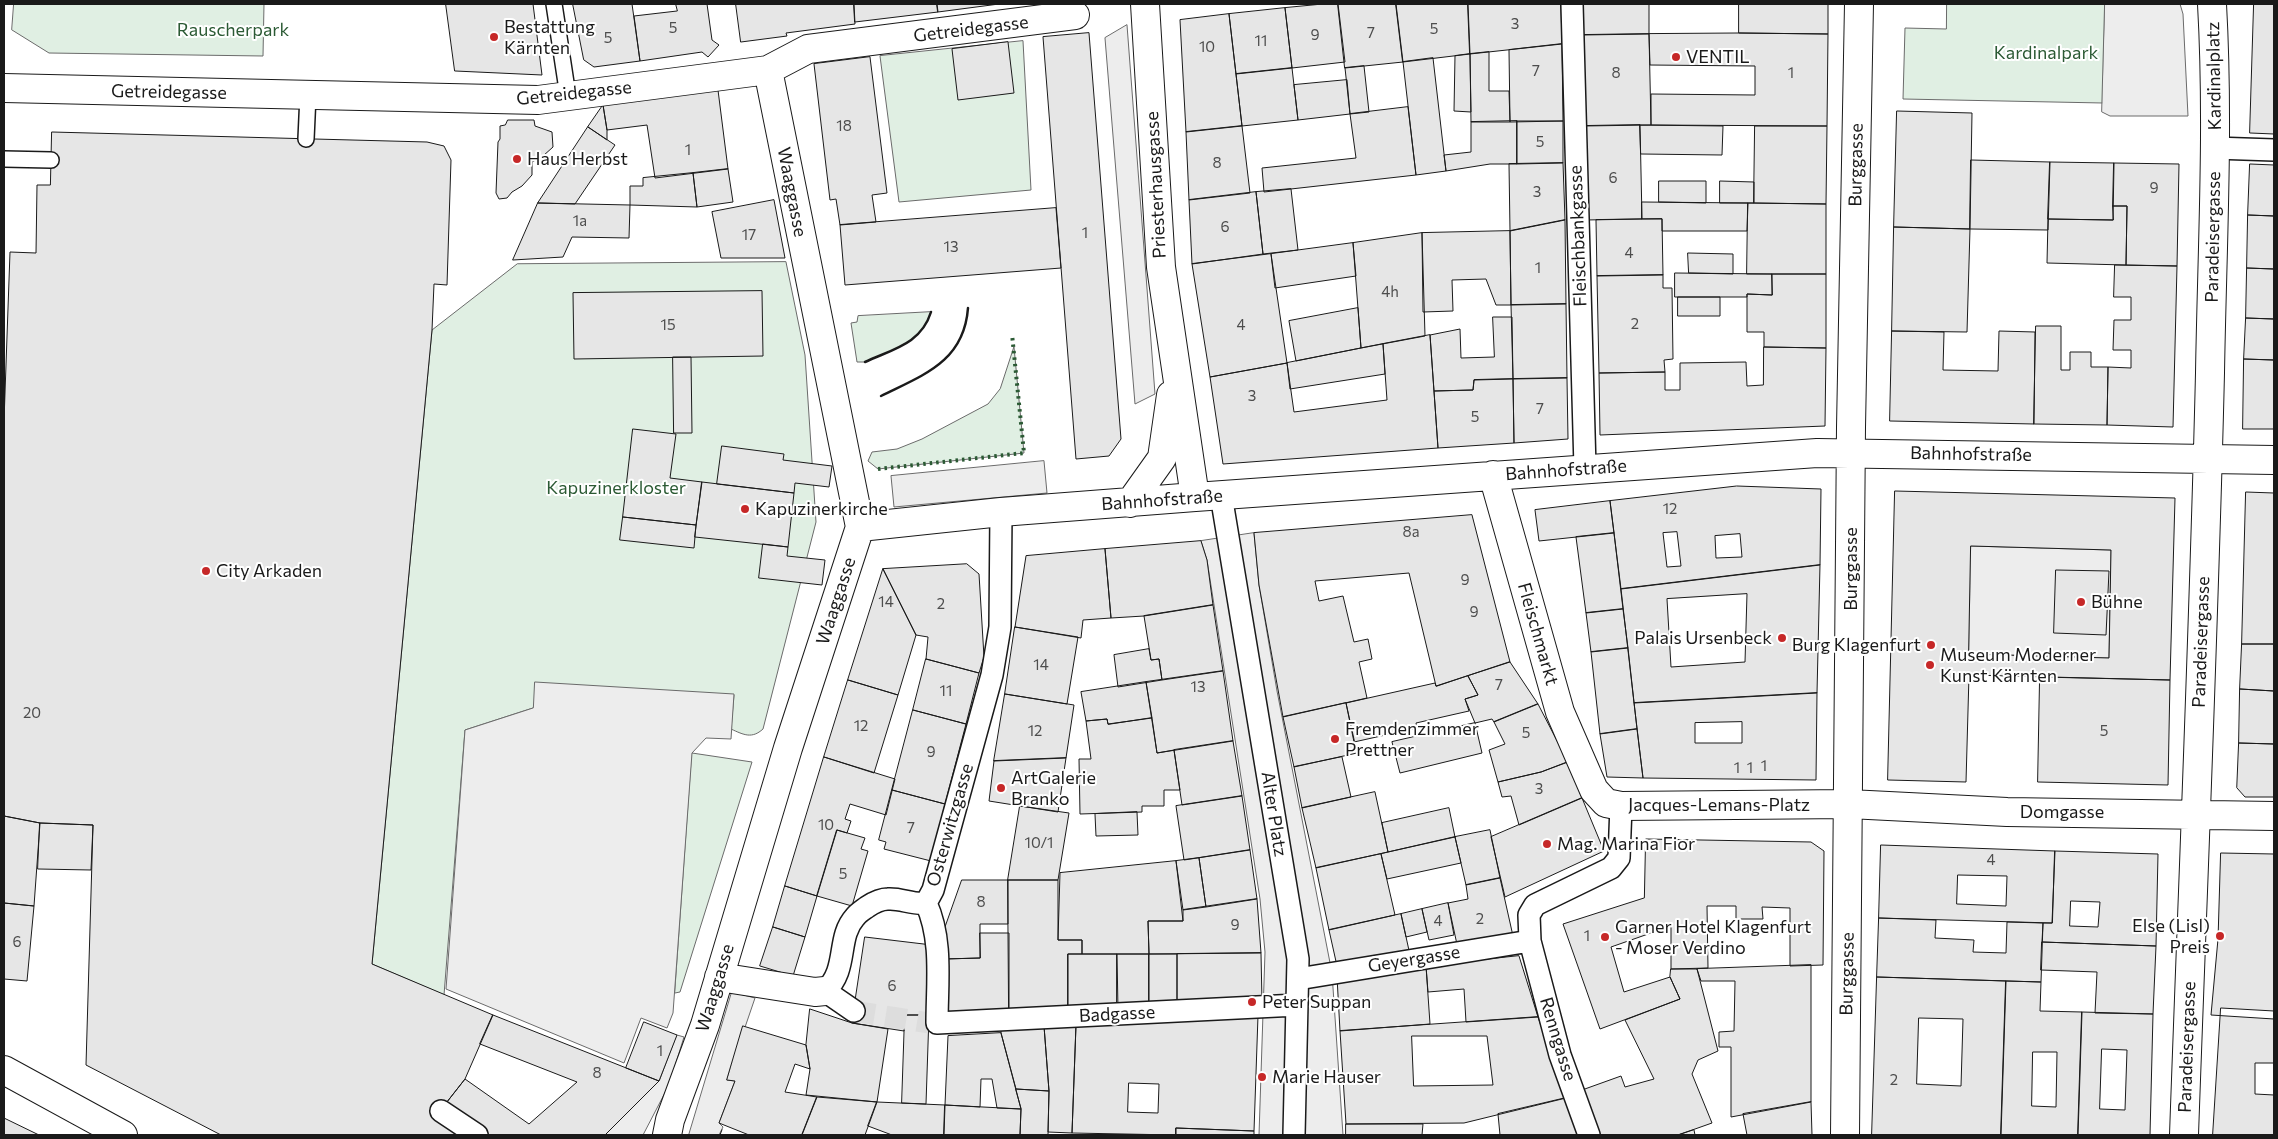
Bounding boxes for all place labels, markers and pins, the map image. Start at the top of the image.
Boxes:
place label: Bestattung Kärnten [504,16,595,58]
marker: Bestattung Kärnten [488,31,500,43]
place label: VENTIL [1686,46,1749,68]
marker: VENTIL [1670,51,1682,63]
place label: Haus Herbst [527,148,628,170]
marker: Haus Herbst [511,153,523,165]
place label: Kapuzinerkirche [755,498,888,520]
marker: Kapuzinerkirche [739,503,751,515]
place label: City Arkaden [216,560,322,582]
marker: City Arkaden [200,565,212,577]
place label: Bühne [2091,591,2143,613]
marker: Bühne [2075,596,2087,608]
place label: Palais Ursenbeck [1634,627,1772,649]
marker: Palais Ursenbeck [1776,632,1788,644]
place label: Burg Klagenfurt [1792,634,1921,656]
marker: Burg Klagenfurt [1925,639,1937,651]
place label: Museum Moderner Kunst Kärnten [1940,644,2096,686]
marker: Museum Moderner Kunst Kärnten [1924,659,1936,671]
place label: Fremdenzimmer Prettner [1345,718,1479,761]
marker: Fremdenzimmer Prettner [1329,733,1341,745]
place label: ArtGalerie Branko [1011,767,1096,810]
marker: ArtGalerie Branko [995,782,1007,794]
place label: Mag. Marina Fior [1557,833,1695,855]
marker: Mag. Marina Fior [1541,838,1553,850]
place label: Else (Lisl) Preis [2132,915,2210,958]
place label: Garner Hotel Klagenfurt - Moser Verdino [1615,916,1811,959]
marker: Else (Lisl) Preis [2214,930,2226,942]
marker: Garner Hotel Klagenfurt - Moser Verdino [1599,931,1611,943]
place label: Peter Suppan [1262,991,1371,1013]
marker: Peter Suppan [1246,996,1258,1008]
place label: Marie Hauser [1272,1066,1381,1088]
marker: Marie Hauser [1256,1071,1268,1083]

